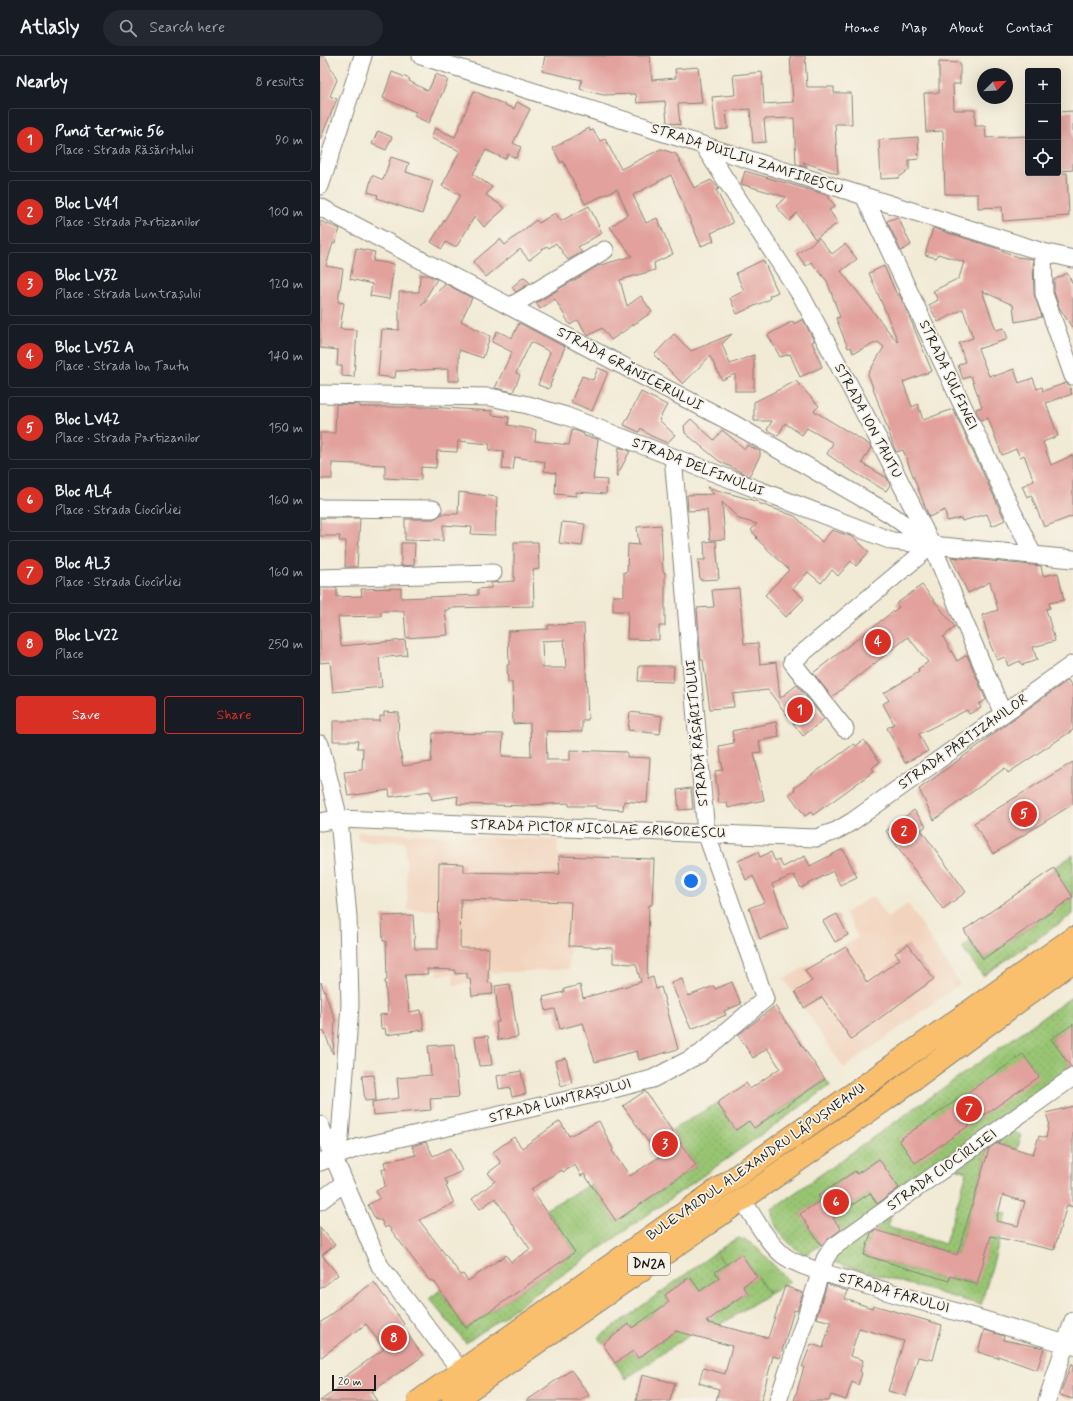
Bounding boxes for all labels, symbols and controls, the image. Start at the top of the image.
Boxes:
search box [103,10,383,46]
text: Atlasly [20,15,79,40]
icon: search [117,17,139,39]
text: Search here [149,18,225,38]
text: Home [845,19,879,37]
text: Map [901,19,927,37]
text: About [949,19,984,37]
text: Contact [1006,19,1053,37]
north arrow [977,68,1013,104]
map controls [1025,68,1061,176]
button: + [1025,68,1061,104]
text: Nearby [16,71,68,93]
text: 8 results [256,74,304,91]
button: − [1025,104,1061,140]
street label: STRADA DUILIU ZAMFIRESCU [649,119,845,199]
text: Punct termic 56 [55,122,164,142]
text: 1 [27,132,33,149]
text: 90 m [275,132,303,149]
button: locate [1025,140,1061,176]
text: Place · Strada Răsăritului [55,142,194,159]
text: Bloc LV41 [55,194,119,214]
text: 2 [27,204,33,221]
text: 100 m [268,204,303,221]
text: Place · Strada Partizanilor [55,214,201,231]
text: Bloc LV32 [55,266,118,286]
text: 3 [27,276,33,293]
text: 120 m [269,276,303,293]
text: Place · Strada Luntrașului [55,286,201,303]
street label: STRADA SULFINEI [915,317,981,433]
street label: STRADA GRĂNICERULUI [554,323,706,415]
text: Bloc LV52 A [55,338,134,358]
text: 4 [26,348,34,365]
text: 140 m [268,348,303,365]
text: Place · Strada Ion Tautu [55,358,189,375]
street label: STRADA ION TAUTU [830,360,906,482]
text: Bloc LV42 [55,410,120,430]
text: 5 [26,420,34,437]
text: 150 m [269,420,303,437]
text: Place · Strada Partizanilor [55,430,201,447]
street label: STRADA DELFINULUI [629,433,767,501]
text: Bloc AL4 [55,482,112,502]
text: 6 [27,492,33,509]
text: 160 m [268,492,303,509]
text: Place · Strada Ciocîrliei [55,502,181,519]
text: Bloc AL3 [55,554,110,574]
text: 7 [26,564,34,581]
text: 160 m [268,564,303,581]
text: Place · Strada Ciocîrliei [55,574,181,591]
text: Bloc LV22 [55,626,119,646]
pin: 4 [865,627,891,657]
text: 8 [26,636,34,653]
text: 250 m [268,636,303,653]
text: Place [55,646,84,663]
street label: STRADA RĂSĂRITULUI [682,659,712,807]
street label: STRADA PARTIZANILOR [895,690,1031,794]
pin: 1 [787,695,813,725]
button: Save [16,696,156,734]
button: Share [164,696,304,734]
pin: 5 [1011,799,1037,829]
street label: STRADA PICTOR NICOLAE GRIGORESCU [470,816,726,842]
pin: 2 [891,816,917,846]
your location [681,871,701,891]
street label: STRADA LUNTRAȘULUI [487,1075,633,1127]
street label: BULEVARDUL ALEXANDRU LĂPUȘNEANU [643,1079,869,1245]
pin: 7 [956,1094,982,1124]
street label: STRADA CIOCÎRLIEI [883,1125,1001,1215]
pin: 3 [652,1129,678,1159]
pin: 6 [823,1187,849,1217]
road number: DN2A [628,1253,670,1275]
street label: STRADA FARULUI [836,1269,952,1317]
pin: 8 [381,1323,407,1353]
scale bar [332,1373,376,1392]
text: 20 m [338,1375,361,1389]

